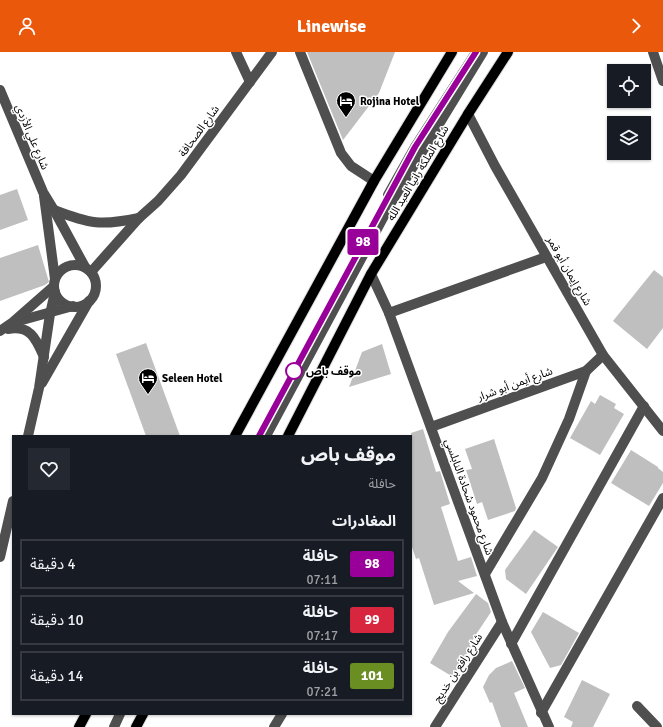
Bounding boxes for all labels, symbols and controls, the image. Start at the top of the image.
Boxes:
icon: person [16,15,38,37]
text: Linewise [297,15,366,37]
icon: forward [625,15,647,37]
map controls [607,64,651,160]
button: locate [607,64,651,108]
hotel icon: Rojina Hotel [335,90,357,118]
place label: Rojina Hotel [360,95,420,108]
street label: شارع علي الأزدي [10,102,52,173]
street label: شارع الصحافة [176,103,223,160]
button: layers [607,116,651,160]
street label: شارع الملكة رانيا العبد الله [384,123,453,223]
line badge: 98 [345,229,381,255]
text: 98 [355,233,371,250]
street label: شارع إيمان أبو قمر [542,233,595,309]
marker: موقف باص [285,362,303,380]
street label: شارع أيمن أبو شرار [475,364,555,405]
place label: موقف باص [306,365,361,378]
hotel icon: Seleen Hotel [137,367,159,395]
place label: Seleen Hotel [162,372,223,385]
street label: شارع محمود شحادة النابلسي [439,437,496,558]
text: موقف باص [301,443,396,467]
button: heart [28,448,70,490]
text: حافلة [369,476,396,492]
text: المغادرات [332,512,396,530]
text: حافلة [303,547,338,565]
text: 4 دقيقة [30,555,76,573]
text: 98 [364,555,380,572]
text: 07:11 [306,572,338,588]
text: حافلة [303,603,338,621]
text: 10 دقيقة [30,611,84,629]
text: 99 [364,611,380,628]
text: 07:17 [306,628,338,644]
street label: شارع رافع بن خديج [431,631,486,705]
text: حافلة [303,659,338,677]
text: 14 دقيقة [30,667,84,685]
text: 101 [361,667,383,684]
text: 07:21 [306,684,338,700]

